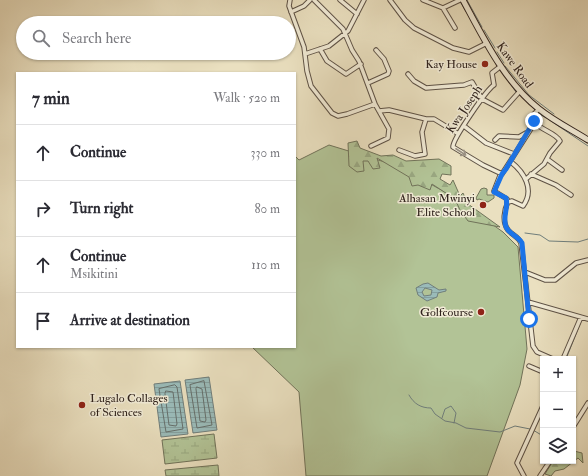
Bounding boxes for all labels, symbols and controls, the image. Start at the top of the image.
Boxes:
search box [16,16,296,60]
icon: search [30,27,52,49]
text: Search here [62,29,131,48]
street label: Kawe Road [493,39,536,91]
place label: Kay House [425,57,477,72]
marker: Kay House [480,59,490,69]
street label: Kwa Joseph [443,82,486,136]
text: 7 min [32,88,70,109]
text: Walk · 520 m [213,90,280,106]
route end [525,112,543,130]
icon: ahead [32,142,54,164]
text: Continue [70,143,126,162]
text: 330 m [251,145,280,161]
one-way arrow [455,148,466,156]
place label: Alhasan Mwinyi Elite School [398,191,475,220]
icon: right [32,198,54,220]
text: Turn right [70,199,133,218]
marker: Alhasan Mwinyi Elite School [478,200,488,210]
text: 80 m [254,201,280,217]
text: Continue [70,247,126,266]
icon: ahead [32,254,54,276]
text: 110 m [251,257,280,273]
text: Msikitini [70,266,118,282]
place label: Golfcourse [420,305,473,320]
marker: Golfcourse [476,307,486,317]
icon: arrive [32,310,54,332]
route start [520,310,538,328]
text: Arrive at destination [70,311,190,330]
map controls [540,356,576,464]
button: + [540,356,576,392]
place label: Lugalo Collages of Sciences [90,391,168,420]
button: − [540,392,576,428]
marker: Lugalo Collages of Sciences [77,400,87,410]
button: layers [540,428,576,464]

